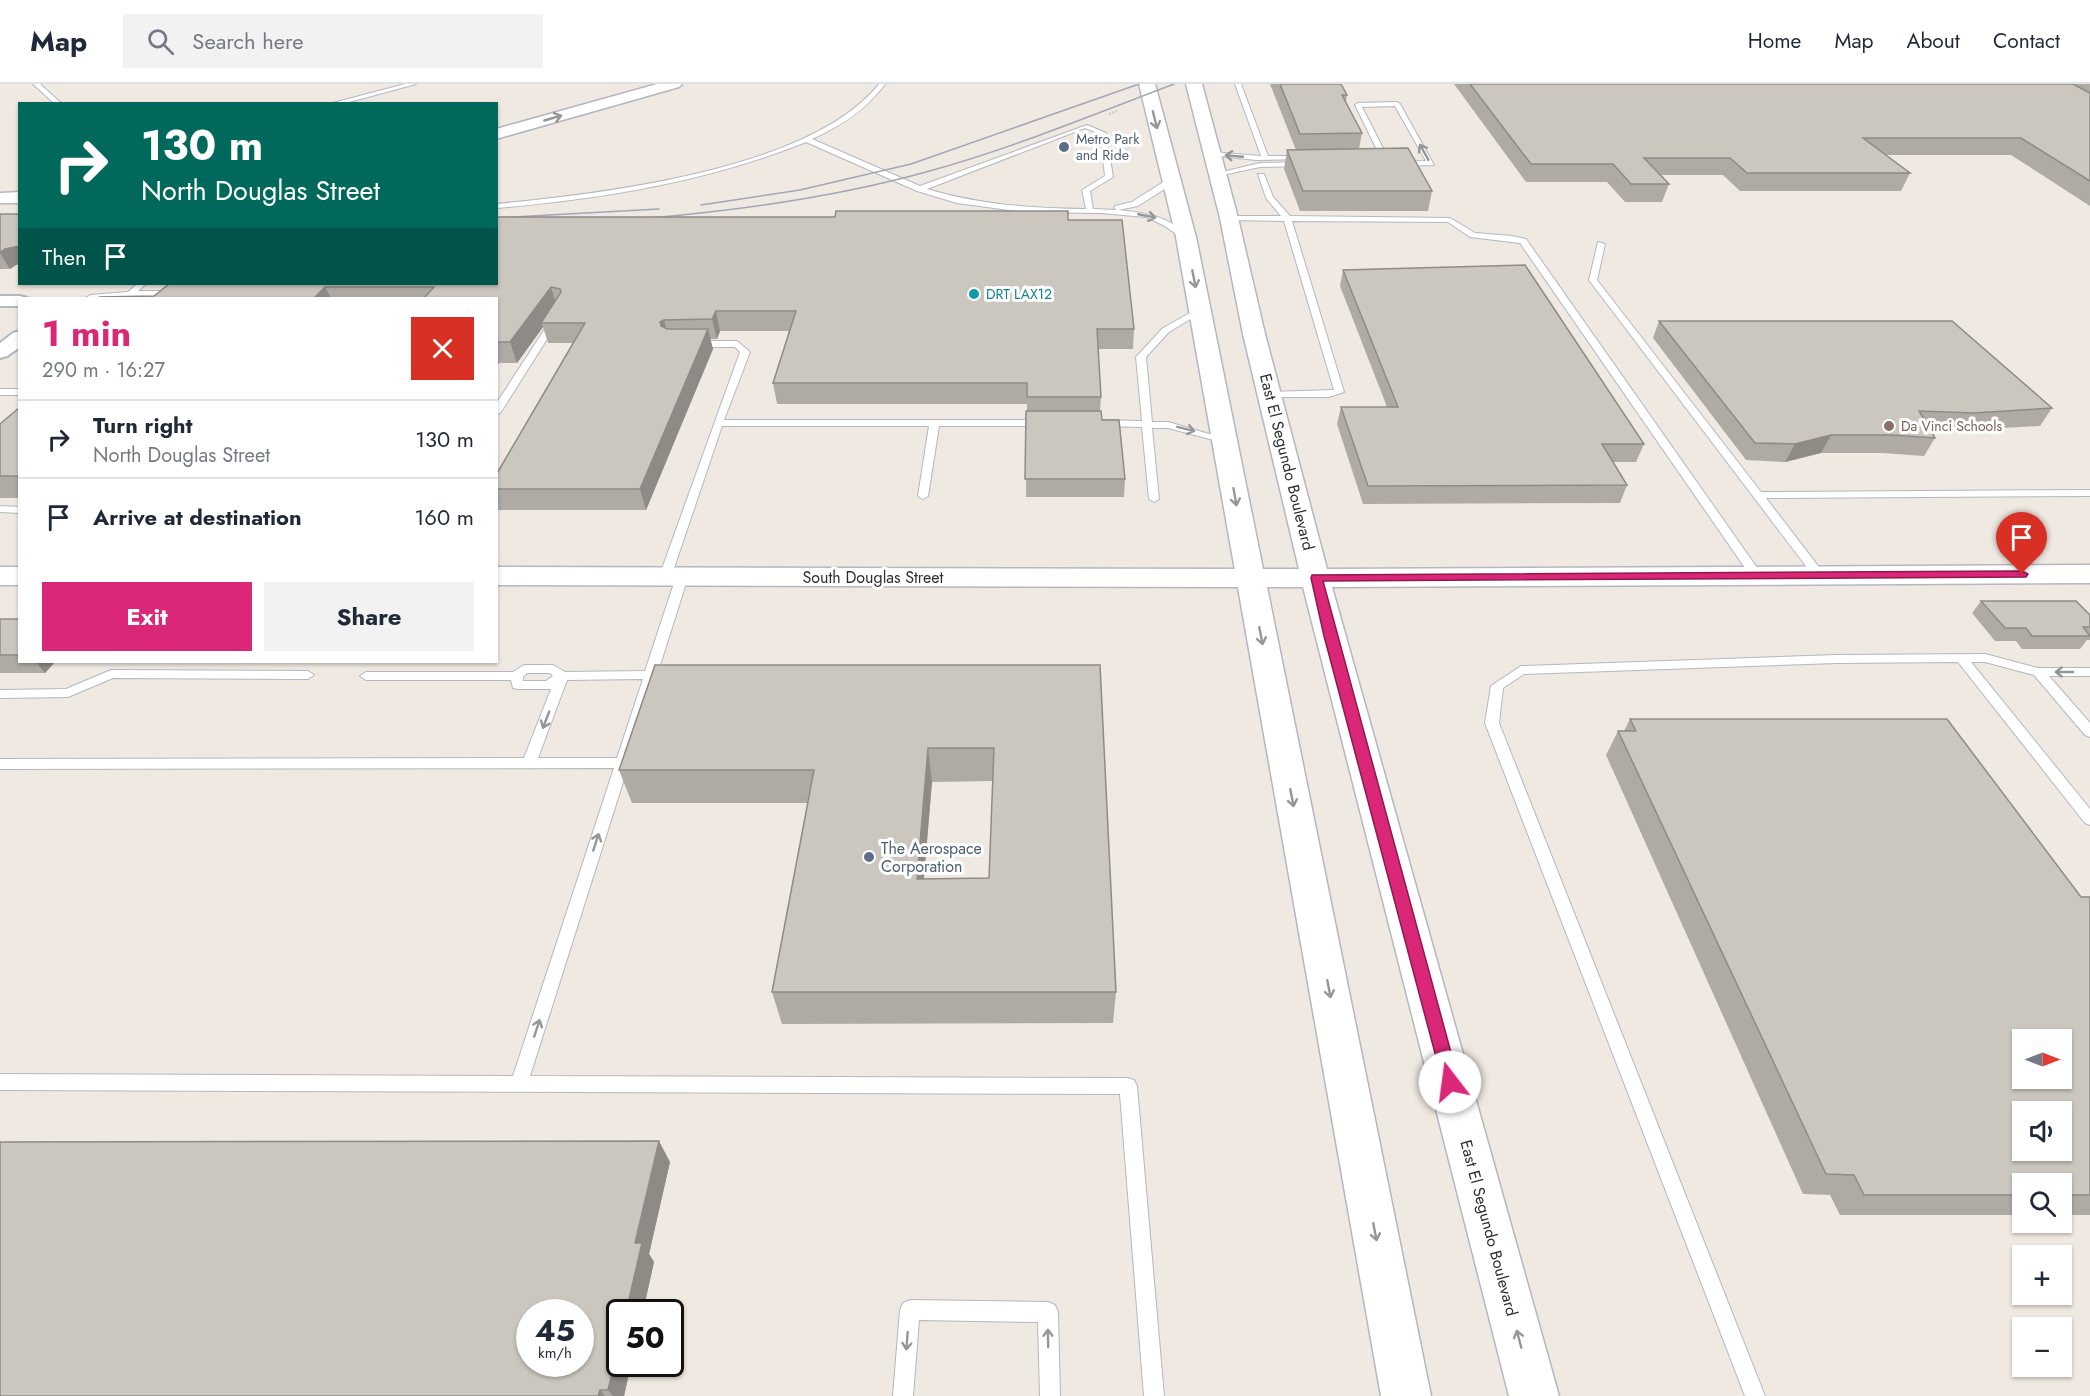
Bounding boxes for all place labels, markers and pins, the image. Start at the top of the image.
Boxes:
place label: Metro Park and Ride [1076,129,1140,165]
marker: Metro Park and Ride [1057,140,1071,154]
place label: DRT LAX12 [986,284,1052,304]
marker: DRT LAX12 [967,287,981,301]
place label: Da Vinci Schools [1901,416,2002,436]
marker: Da Vinci Schools [1882,419,1896,433]
pin [1996,512,2047,574]
place label: The Aerospace Corporation [881,837,982,878]
marker: The Aerospace Corporation [862,850,876,864]

